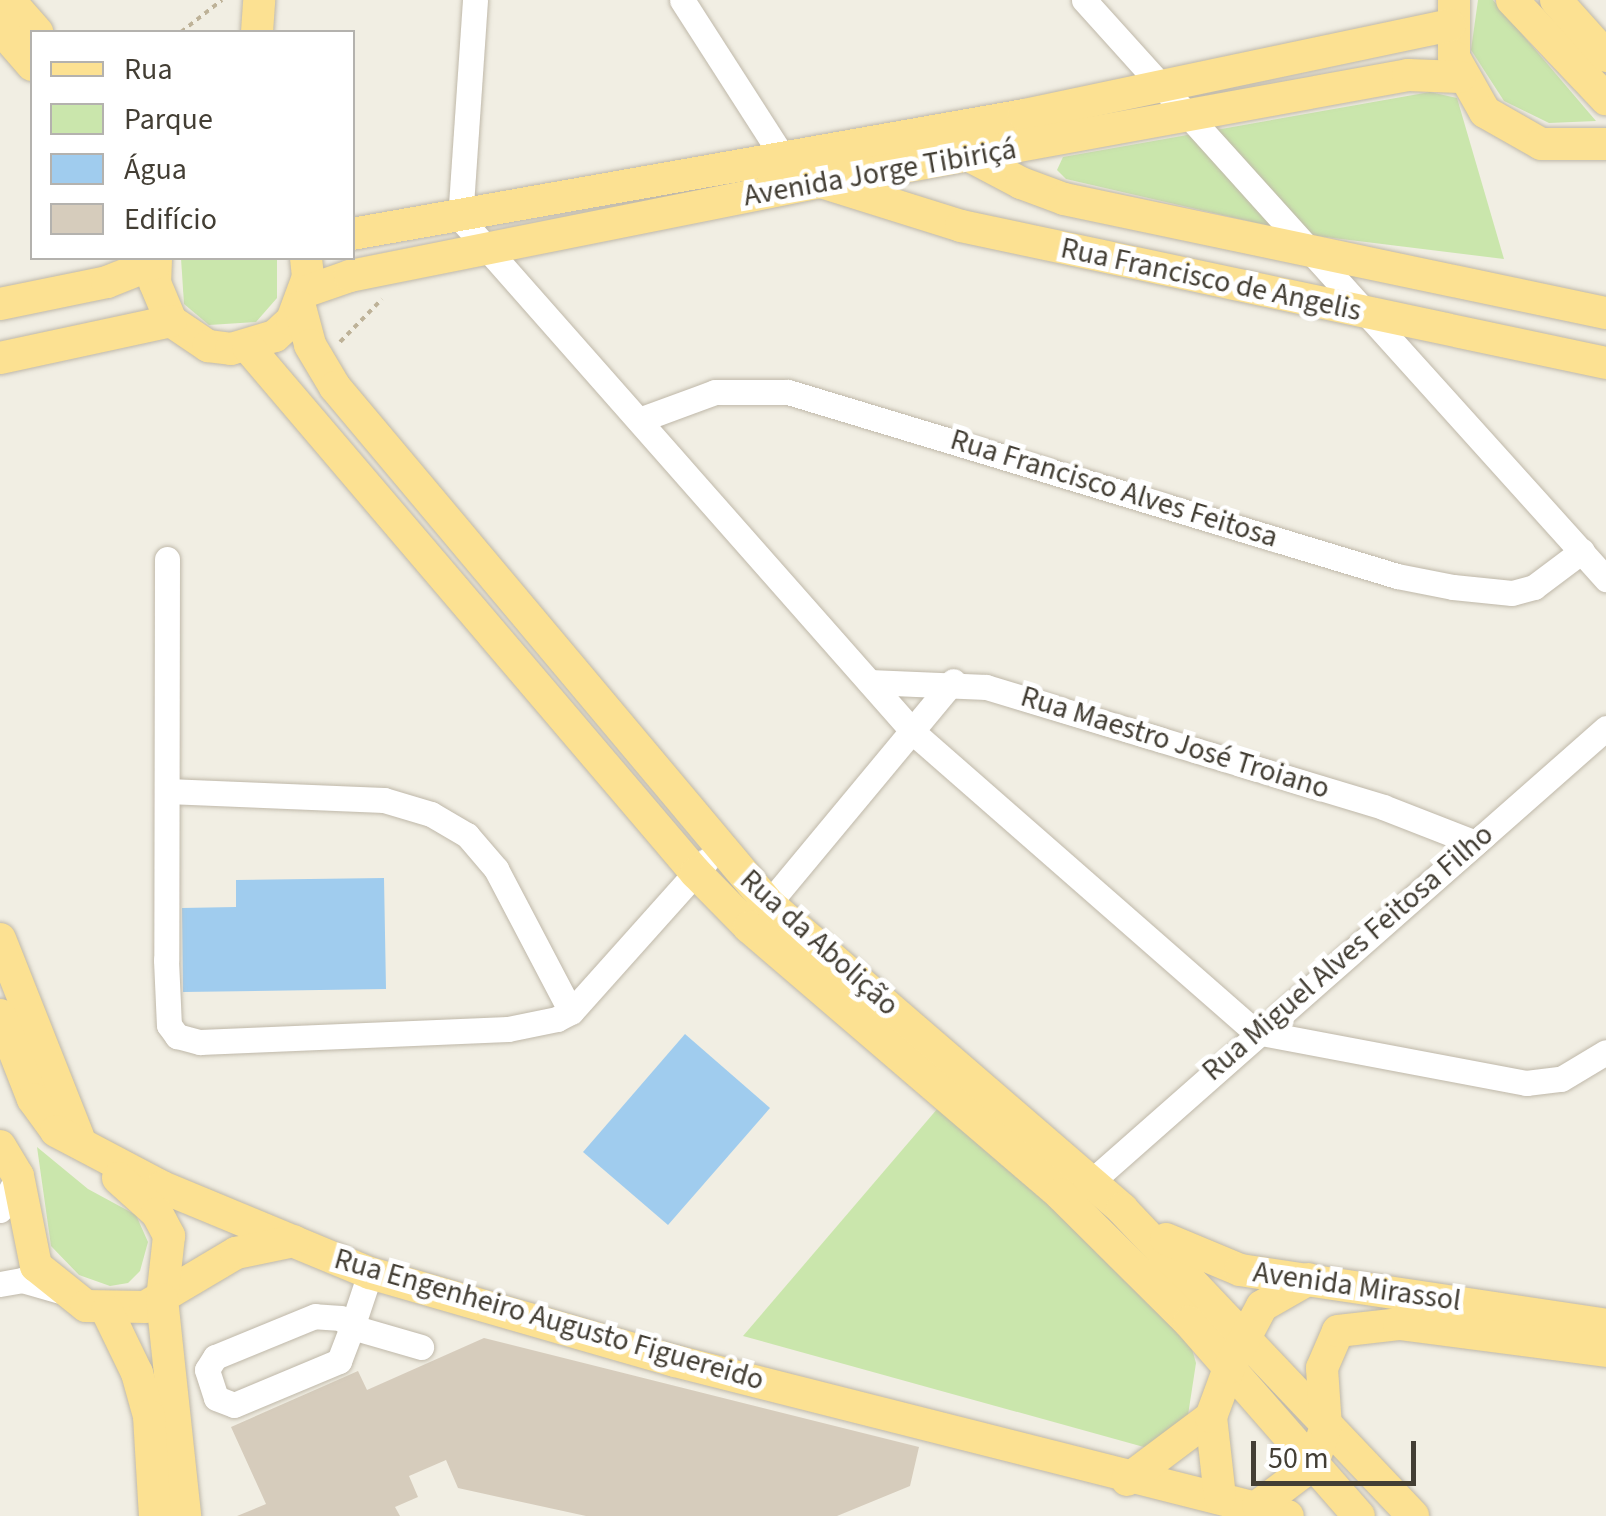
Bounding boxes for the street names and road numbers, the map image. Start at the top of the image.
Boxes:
street label: Avenida Jorge Tibiriçá [741,131,1019,215]
street label: Rua Francisco de Angelis [1057,231,1365,329]
street label: Rua Francisco Alves Feitosa [946,422,1282,556]
street label: Rua Maestro José Troiano [1016,679,1334,807]
street label: Rua Miguel Alves Feitosa Filho [1195,817,1501,1089]
street label: Rua da Abolição [732,862,906,1024]
street label: Rua Engenheiro Augusto Figuereido [330,1241,768,1399]
street label: Avenida Mirassol [1251,1255,1463,1319]

